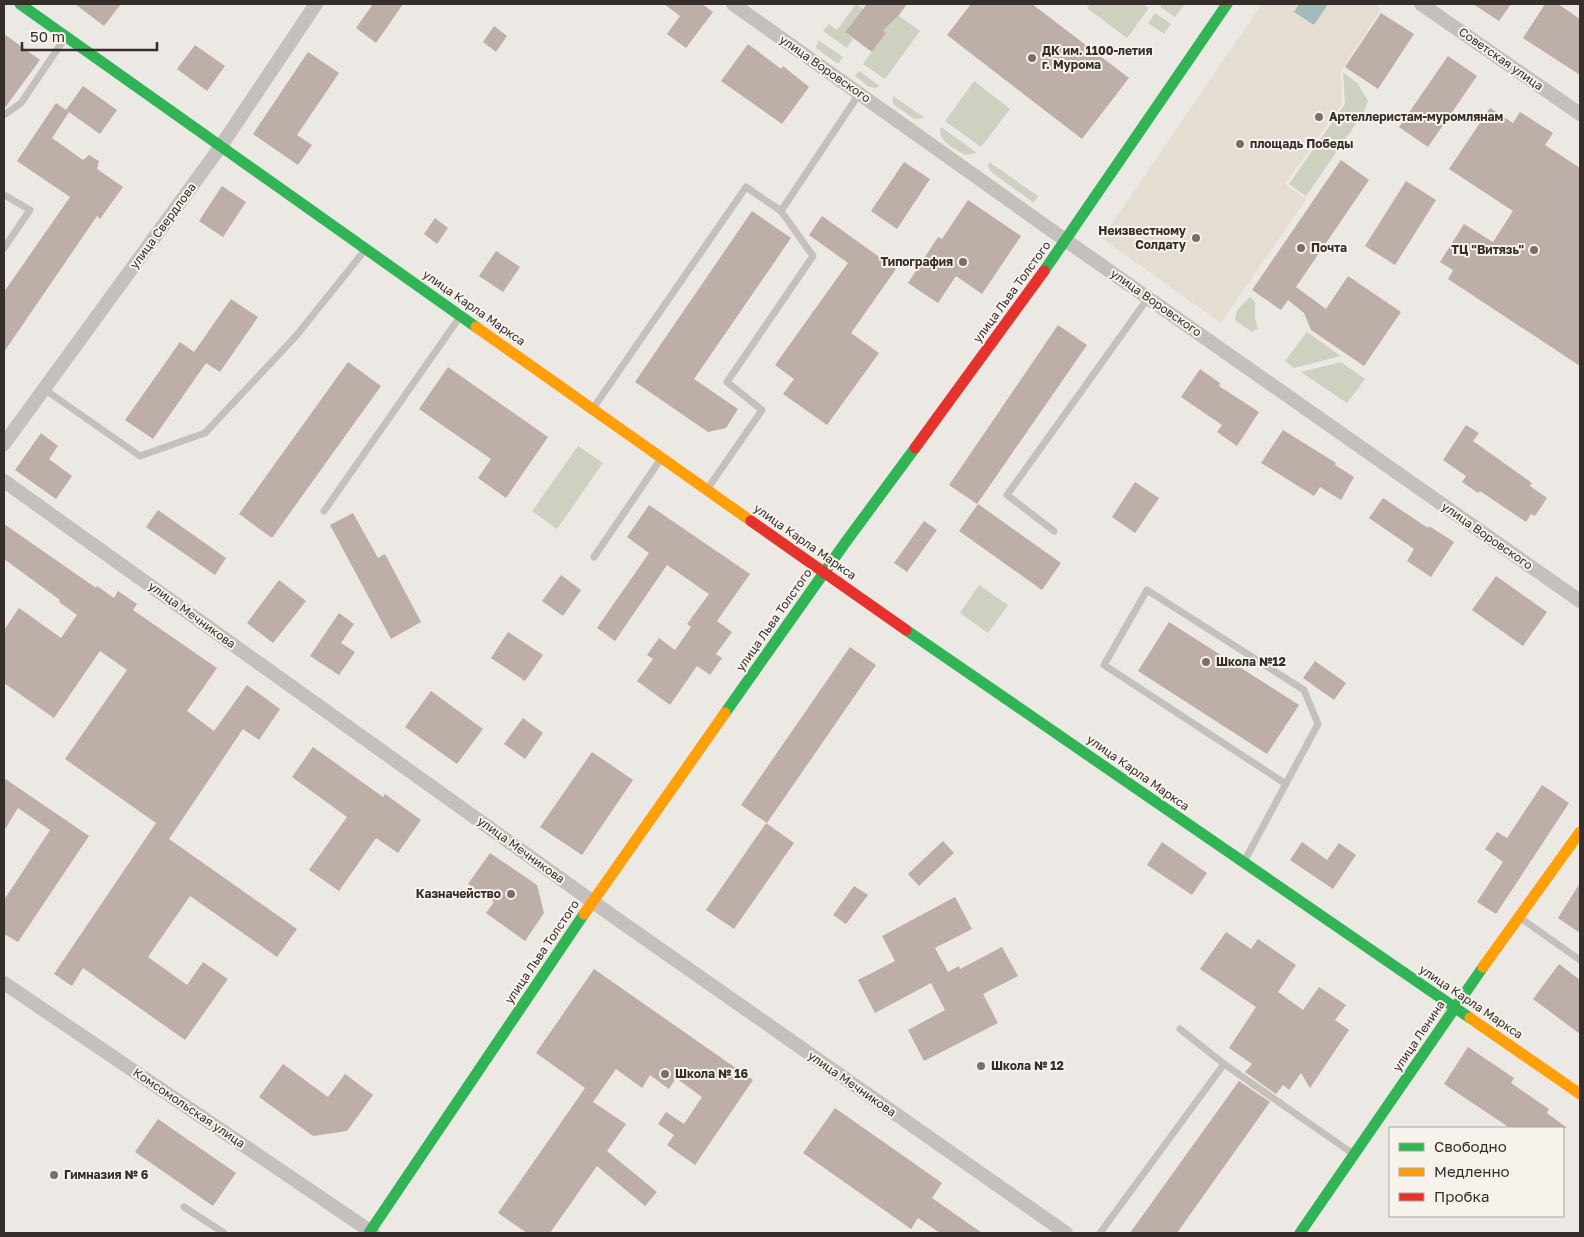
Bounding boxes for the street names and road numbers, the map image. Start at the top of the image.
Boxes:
street label: Советская улица [1456,24,1546,93]
street label: улица Воровского [777,32,874,106]
street label: улица Свердлова [126,180,199,272]
street label: улица Льва Толстого [970,238,1054,346]
street label: улица Воровского [1108,266,1205,340]
street label: улица Карла Маркса [420,267,528,349]
street label: улица Воровского [1439,499,1536,573]
street label: улица Карла Маркса [751,501,859,583]
street label: улица Льва Толстого [732,565,815,674]
street label: улица Мечникова [146,578,239,651]
street label: улица Карла Маркса [1084,732,1192,814]
street label: улица Мечникова [475,813,568,886]
street label: улица Льва Толстого [501,897,582,1007]
street label: улица Карла Маркса [1417,961,1526,1042]
street label: улица Ленина [1389,997,1448,1074]
street label: улица Мечникова [805,1048,899,1120]
street label: Комсомольская улица [130,1064,248,1151]

